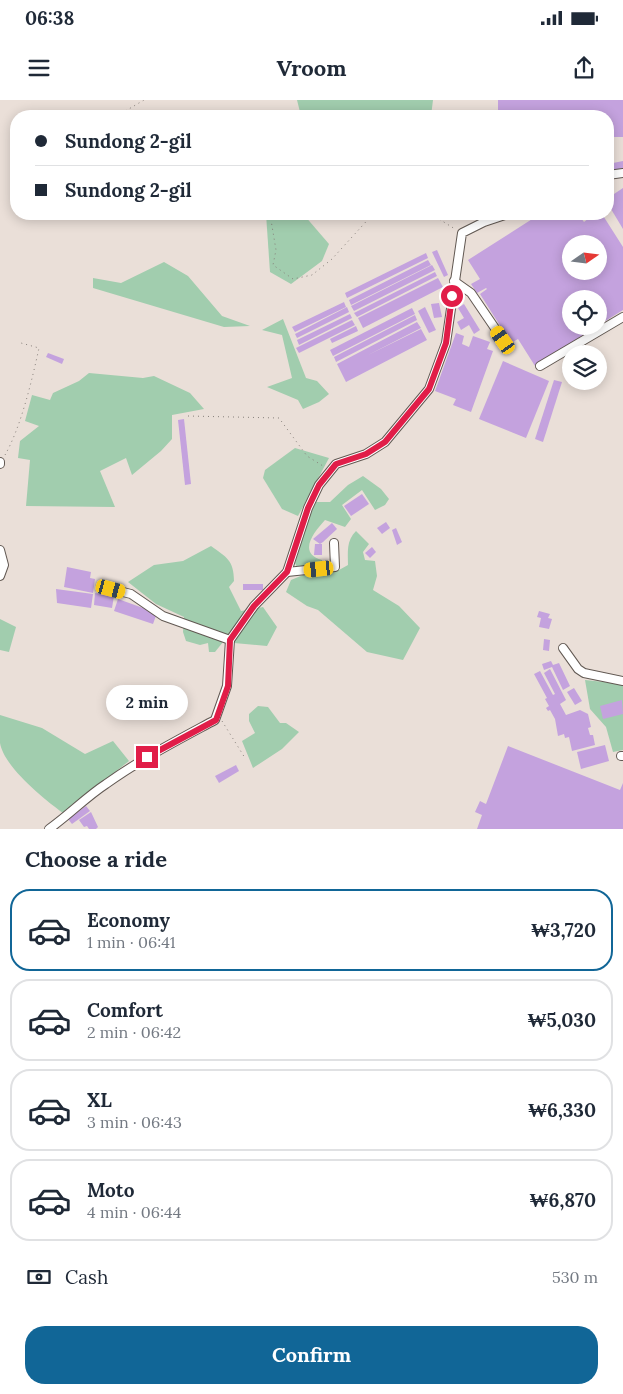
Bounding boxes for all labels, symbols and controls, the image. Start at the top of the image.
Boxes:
text: 06:38 [25,6,74,30]
icon: menu [25,54,53,82]
text: Vroom [277,54,346,82]
icon: share [570,54,598,82]
text: Sundong 2-gil [65,129,192,153]
text: Sundong 2-gil [65,178,192,202]
north arrow [562,235,608,280]
map controls [562,235,607,390]
route start [441,285,463,307]
button: locate [562,290,607,335]
car [488,323,517,357]
button: layers [562,345,607,390]
car [303,560,334,578]
car [94,578,127,600]
callout: 2 min [106,684,188,720]
text: 2 min [126,692,168,712]
route end [136,746,158,768]
text: Choose a ride [25,845,167,873]
icon: car [27,908,72,953]
text: Economy [87,908,170,932]
text: ₩3,720 [531,918,596,942]
text: 1 min · 06:41 [87,932,176,952]
icon: car [27,998,72,1043]
text: Comfort [87,998,163,1022]
text: ₩5,030 [527,1008,596,1032]
text: 2 min · 06:42 [87,1022,181,1042]
icon: car [27,1088,72,1133]
text: XL [87,1088,112,1112]
text: ₩6,330 [528,1098,596,1122]
text: 3 min · 06:43 [87,1112,182,1132]
icon: car [27,1178,72,1223]
text: Moto [87,1178,134,1202]
text: ₩6,870 [529,1188,596,1212]
text: 4 min · 06:44 [87,1202,181,1222]
icon: cash [25,1263,53,1291]
text: Cash [65,1265,108,1289]
text: 530 m [552,1267,598,1287]
button: Confirm [25,1326,598,1384]

